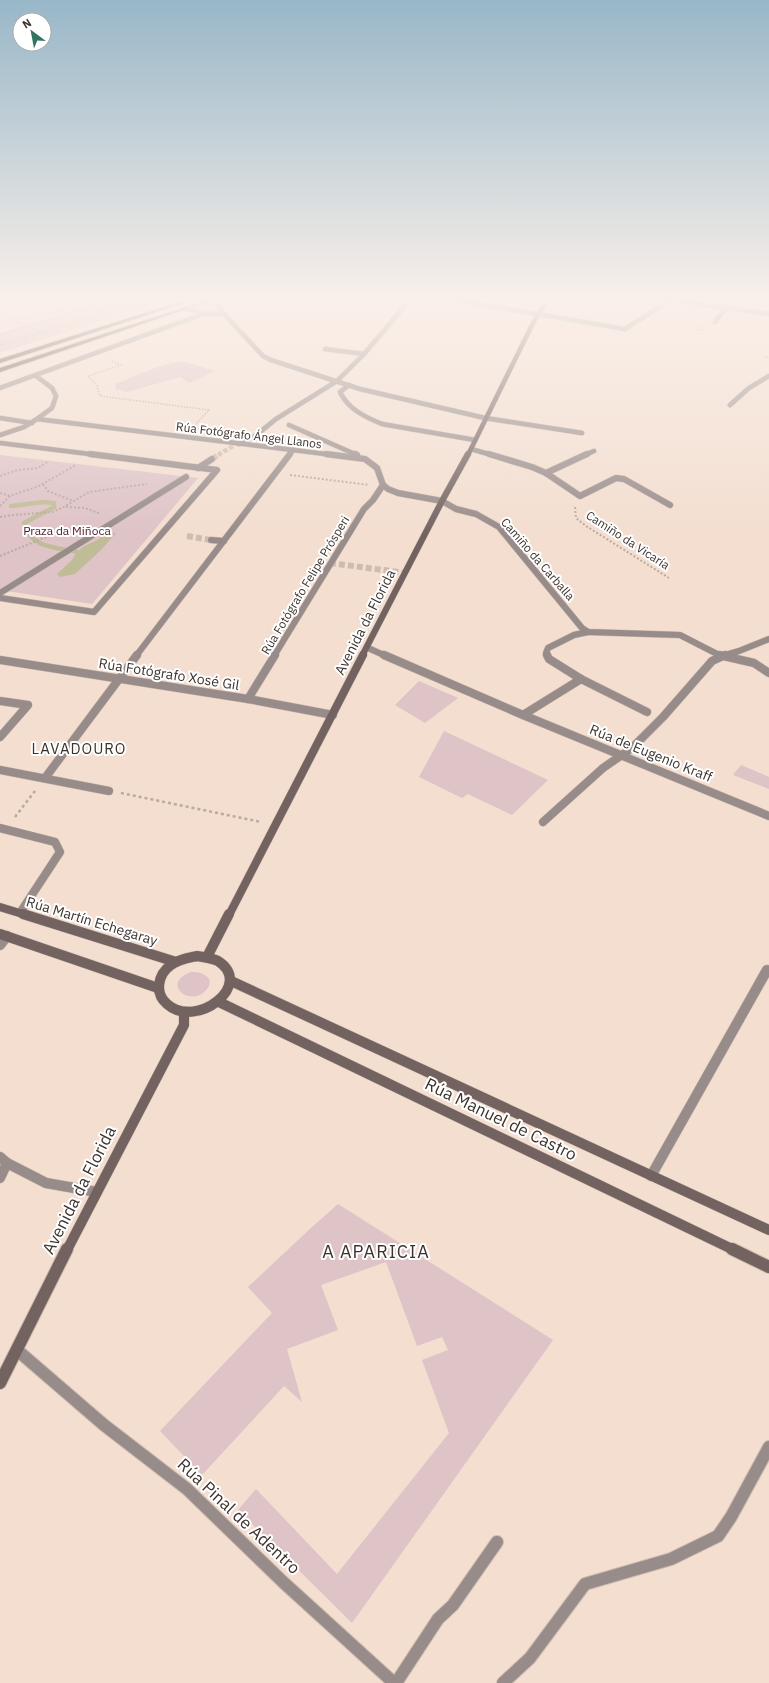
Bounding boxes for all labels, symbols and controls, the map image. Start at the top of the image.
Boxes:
north arrow [12,12,52,52]
text: N [20,15,34,32]
street label: Rúa Fotógrafo Ángel Llanos [175,419,323,451]
street label: Camiño da Vicaría [583,507,673,573]
street label: Rúa Fotógrafo Felipe Prósperi [258,513,352,657]
street label: Camiño da Carballa [498,515,578,604]
park label: Praza da Miñoca [23,523,111,538]
street label: Avenida da Florida [331,566,400,678]
street label: Rúa Fotógrafo Xosé Gil [97,654,241,694]
street label: Rúa de Eugenio Kraff [587,720,715,786]
district label: LAVADOURO [32,739,126,758]
street label: Rúa Martín Echegaray [24,892,160,950]
street label: Rúa Manuel de Castro [421,1073,581,1165]
street label: Avenida da Florida [37,1122,121,1258]
district label: A APARICIA [322,1240,430,1263]
street label: Rúa Pinal de Adentro [173,1453,305,1579]

